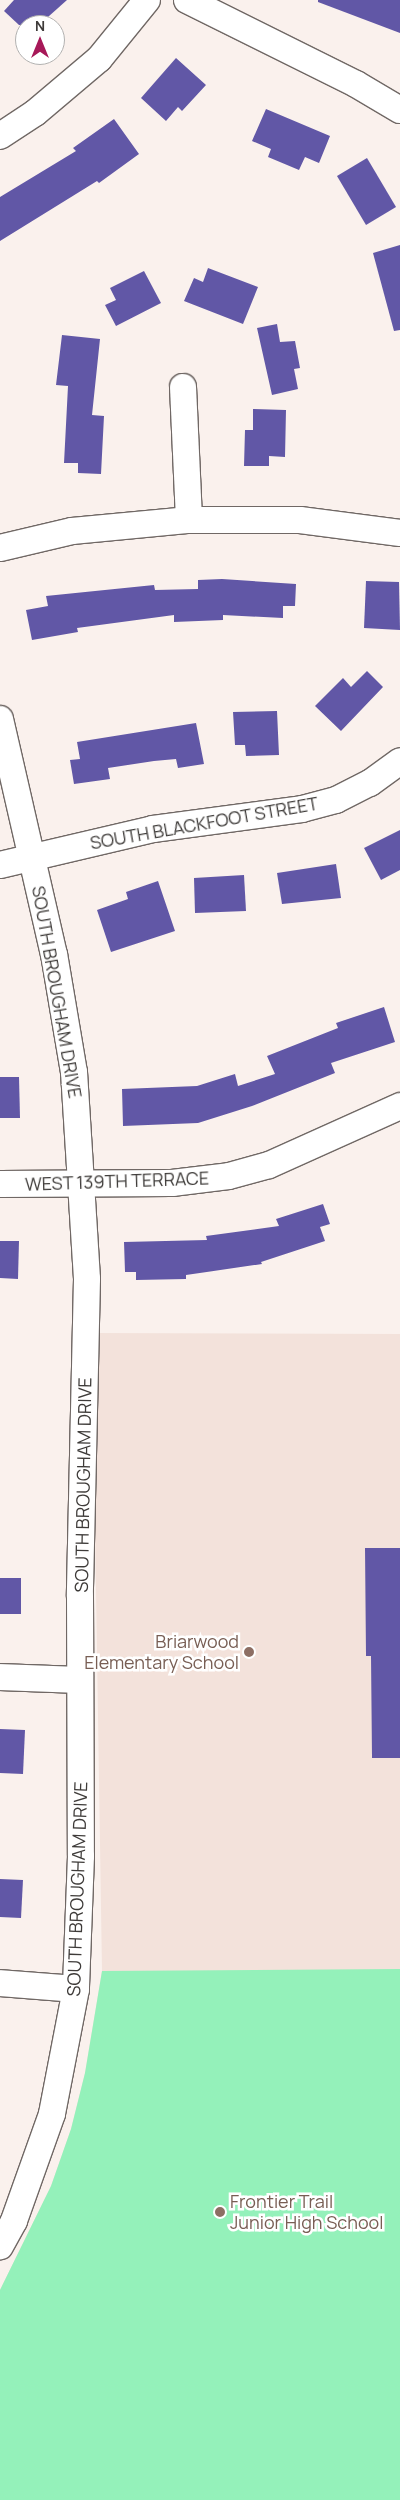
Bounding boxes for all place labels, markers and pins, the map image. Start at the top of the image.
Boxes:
place label: Briarwood Elementary School [84,1631,239,1674]
marker: Briarwood Elementary School [243,1646,255,1658]
place label: Frontier Trail Junior High School [230,2191,383,2234]
marker: Frontier Trail Junior High School [214,2206,226,2218]

